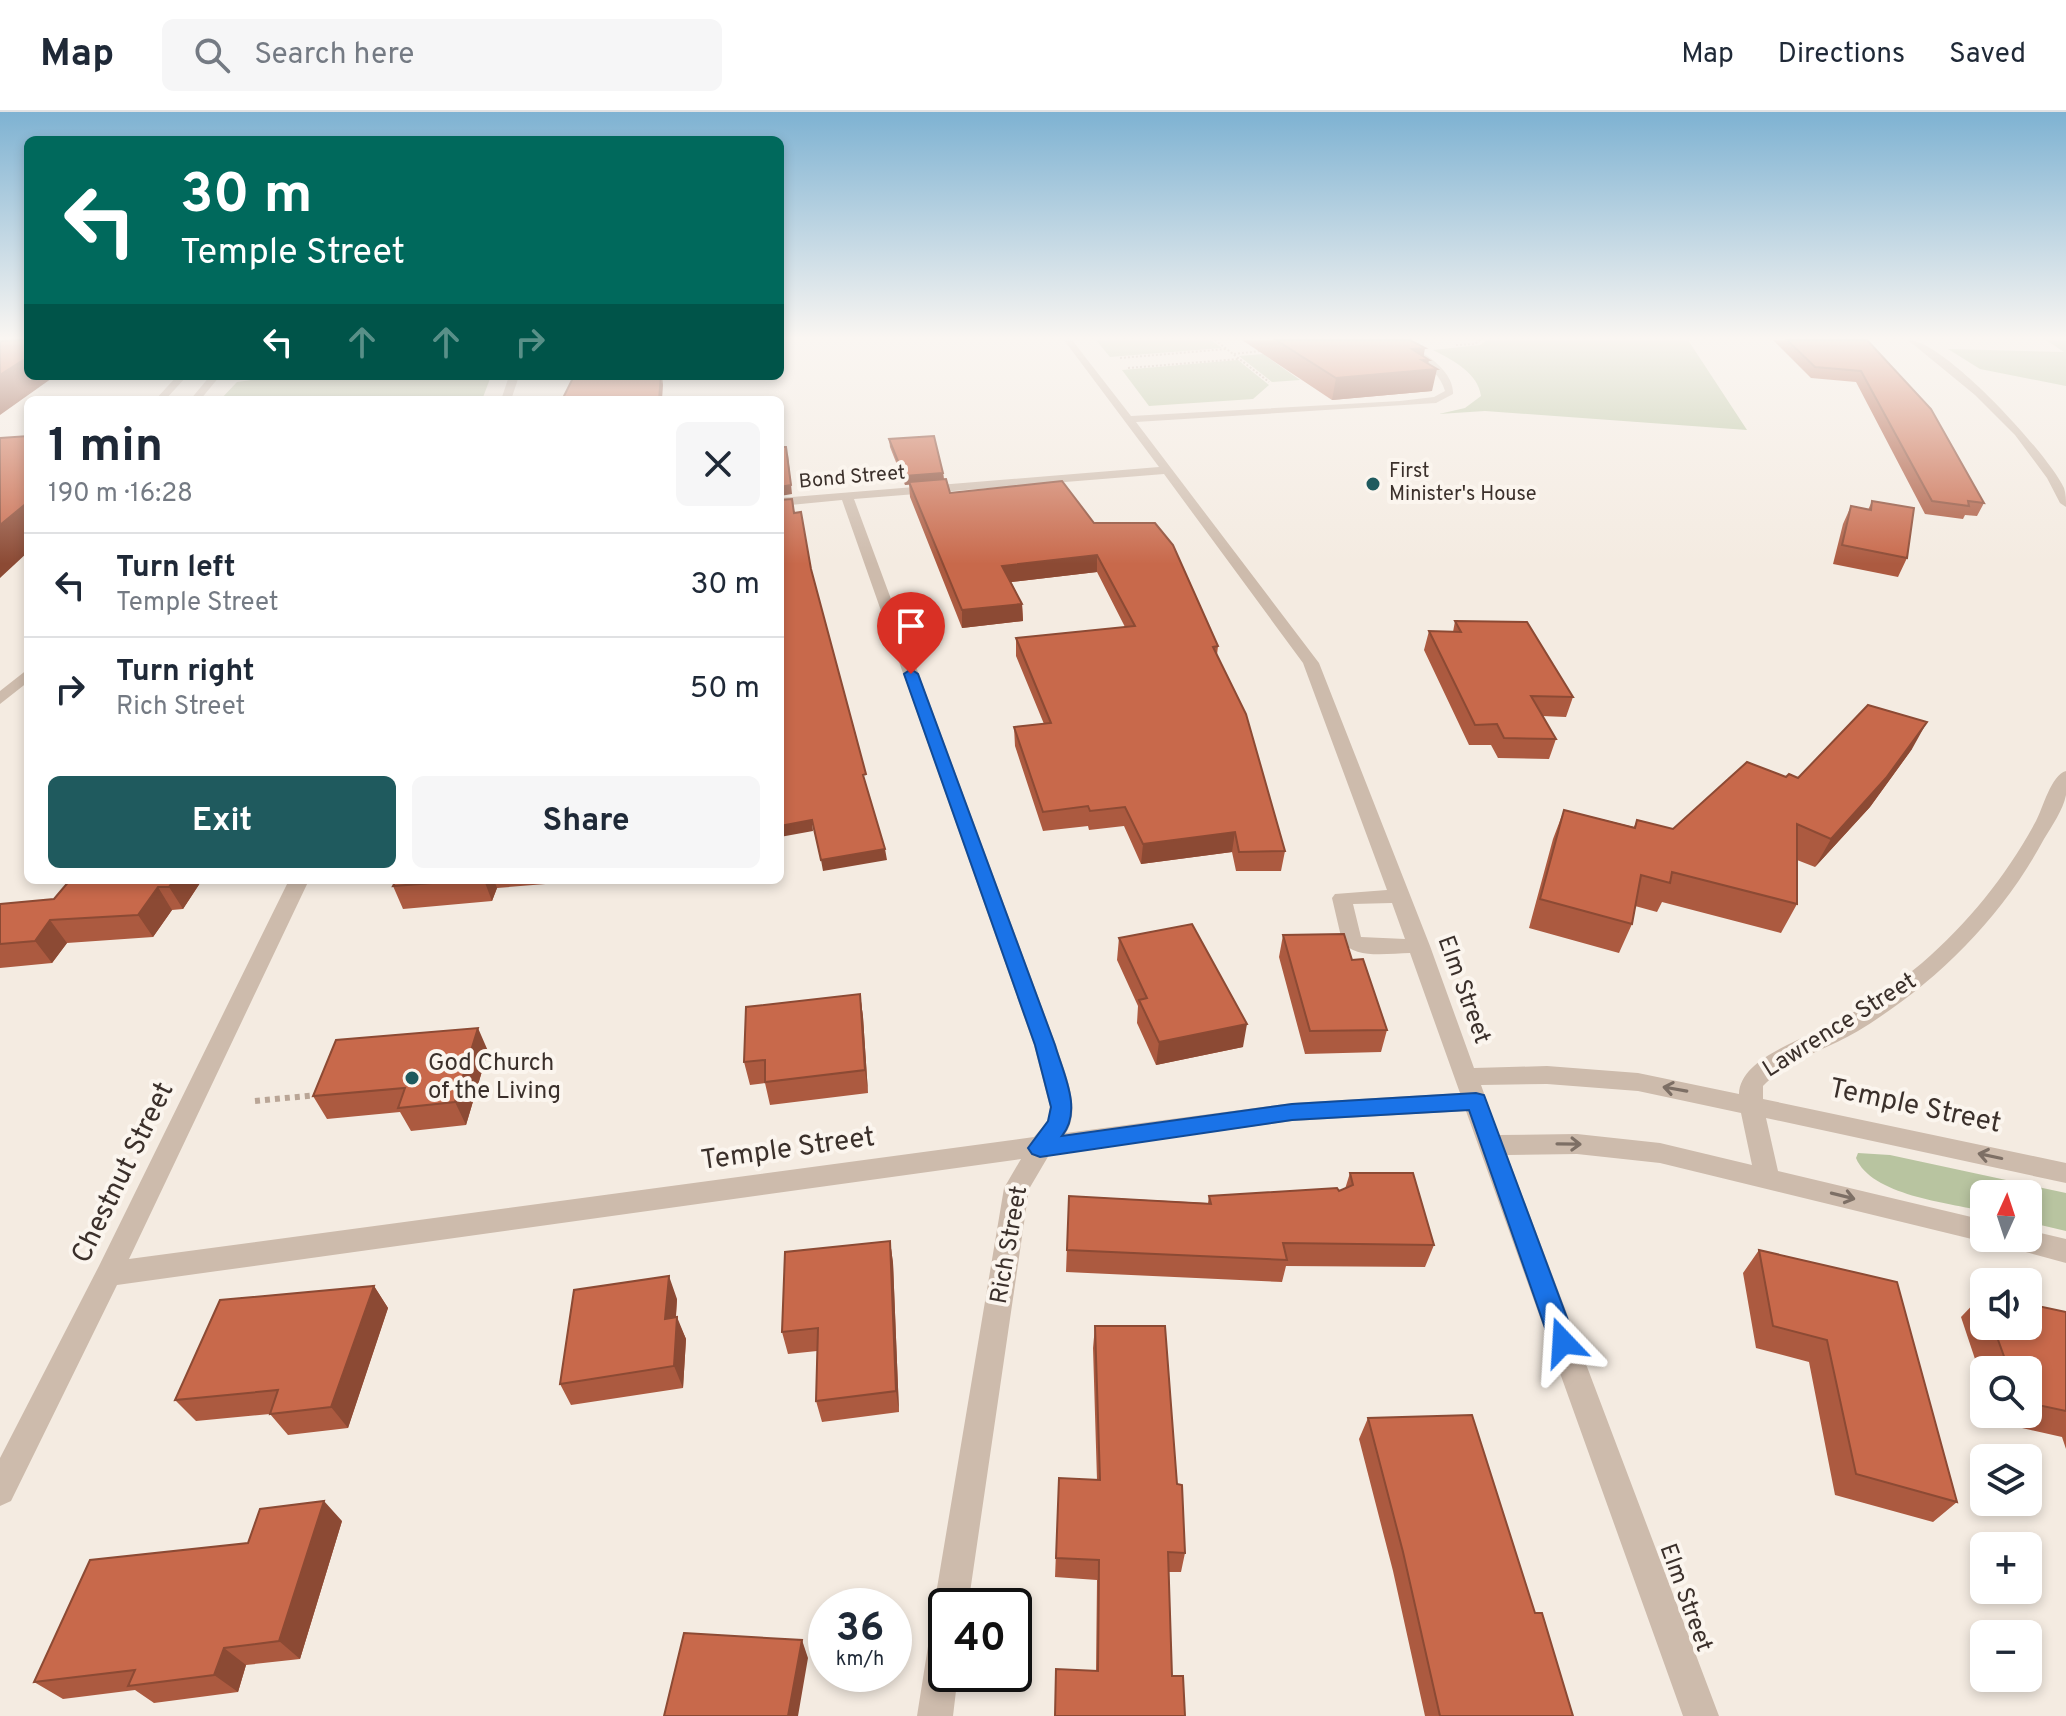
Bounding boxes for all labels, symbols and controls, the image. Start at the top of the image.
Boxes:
search box [162,19,722,91]
text: Map [40,31,114,80]
icon: search [190,33,234,77]
text: Search here [254,37,414,74]
text: Map [1681,37,1734,73]
text: Directions [1778,37,1905,73]
text: Saved [1949,37,2026,73]
text: 30 m [180,162,313,232]
icon: left [48,168,152,272]
text: Temple Street [180,231,405,277]
icon: left [256,320,300,364]
icon: ahead [340,320,384,364]
icon: ahead [424,320,468,364]
icon: right [508,320,552,364]
text: 1 min [48,418,163,478]
button: close [676,422,760,506]
place label: First Minister's House [1389,459,1537,508]
street label: Bond Street [798,460,906,496]
marker: First Minister's House [1364,475,1382,493]
text: 190 m · 16:28 [48,478,193,511]
text: Turn left [116,550,236,587]
icon: left [48,563,92,607]
text: 30 m [691,567,760,604]
text: Temple Street [116,587,279,620]
pin [877,592,945,674]
icon: arrive [889,604,933,648]
text: Turn right [116,654,254,691]
icon: right [48,667,92,711]
text: 50 m [690,671,760,708]
text: Rich Street [116,691,245,724]
button: Exit [48,776,396,868]
button: Share [412,776,760,868]
street label: Elm Street [1430,932,1496,1048]
street label: Lawrence Street [1758,967,1922,1085]
place label: God Church of the Living [428,1049,561,1107]
marker: God Church of the Living [403,1069,421,1087]
street label: Temple Street [1826,1071,2004,1143]
street label: Chestnut Street [65,1076,183,1270]
one-way arrow [1663,1080,1688,1095]
street label: Temple Street [699,1120,877,1180]
one-way arrow [1555,1137,1582,1152]
one-way arrow [1977,1148,2003,1163]
north arrow [1970,1180,2042,1252]
map controls [1970,1180,2042,1692]
street label: Rich Street [985,1184,1035,1306]
one-way arrow [1829,1190,1855,1205]
button: sound [1970,1268,2042,1340]
position arrow [1521,1300,1605,1384]
button: search [1970,1356,2042,1428]
button: layers [1970,1444,2042,1516]
button: + [1970,1532,2042,1604]
street label: Elm Street [1652,1540,1718,1656]
speed limit sign: 40 [928,1588,1032,1692]
text: 36 [836,1605,884,1655]
button: − [1970,1620,2042,1692]
text: km/h [836,1647,884,1673]

